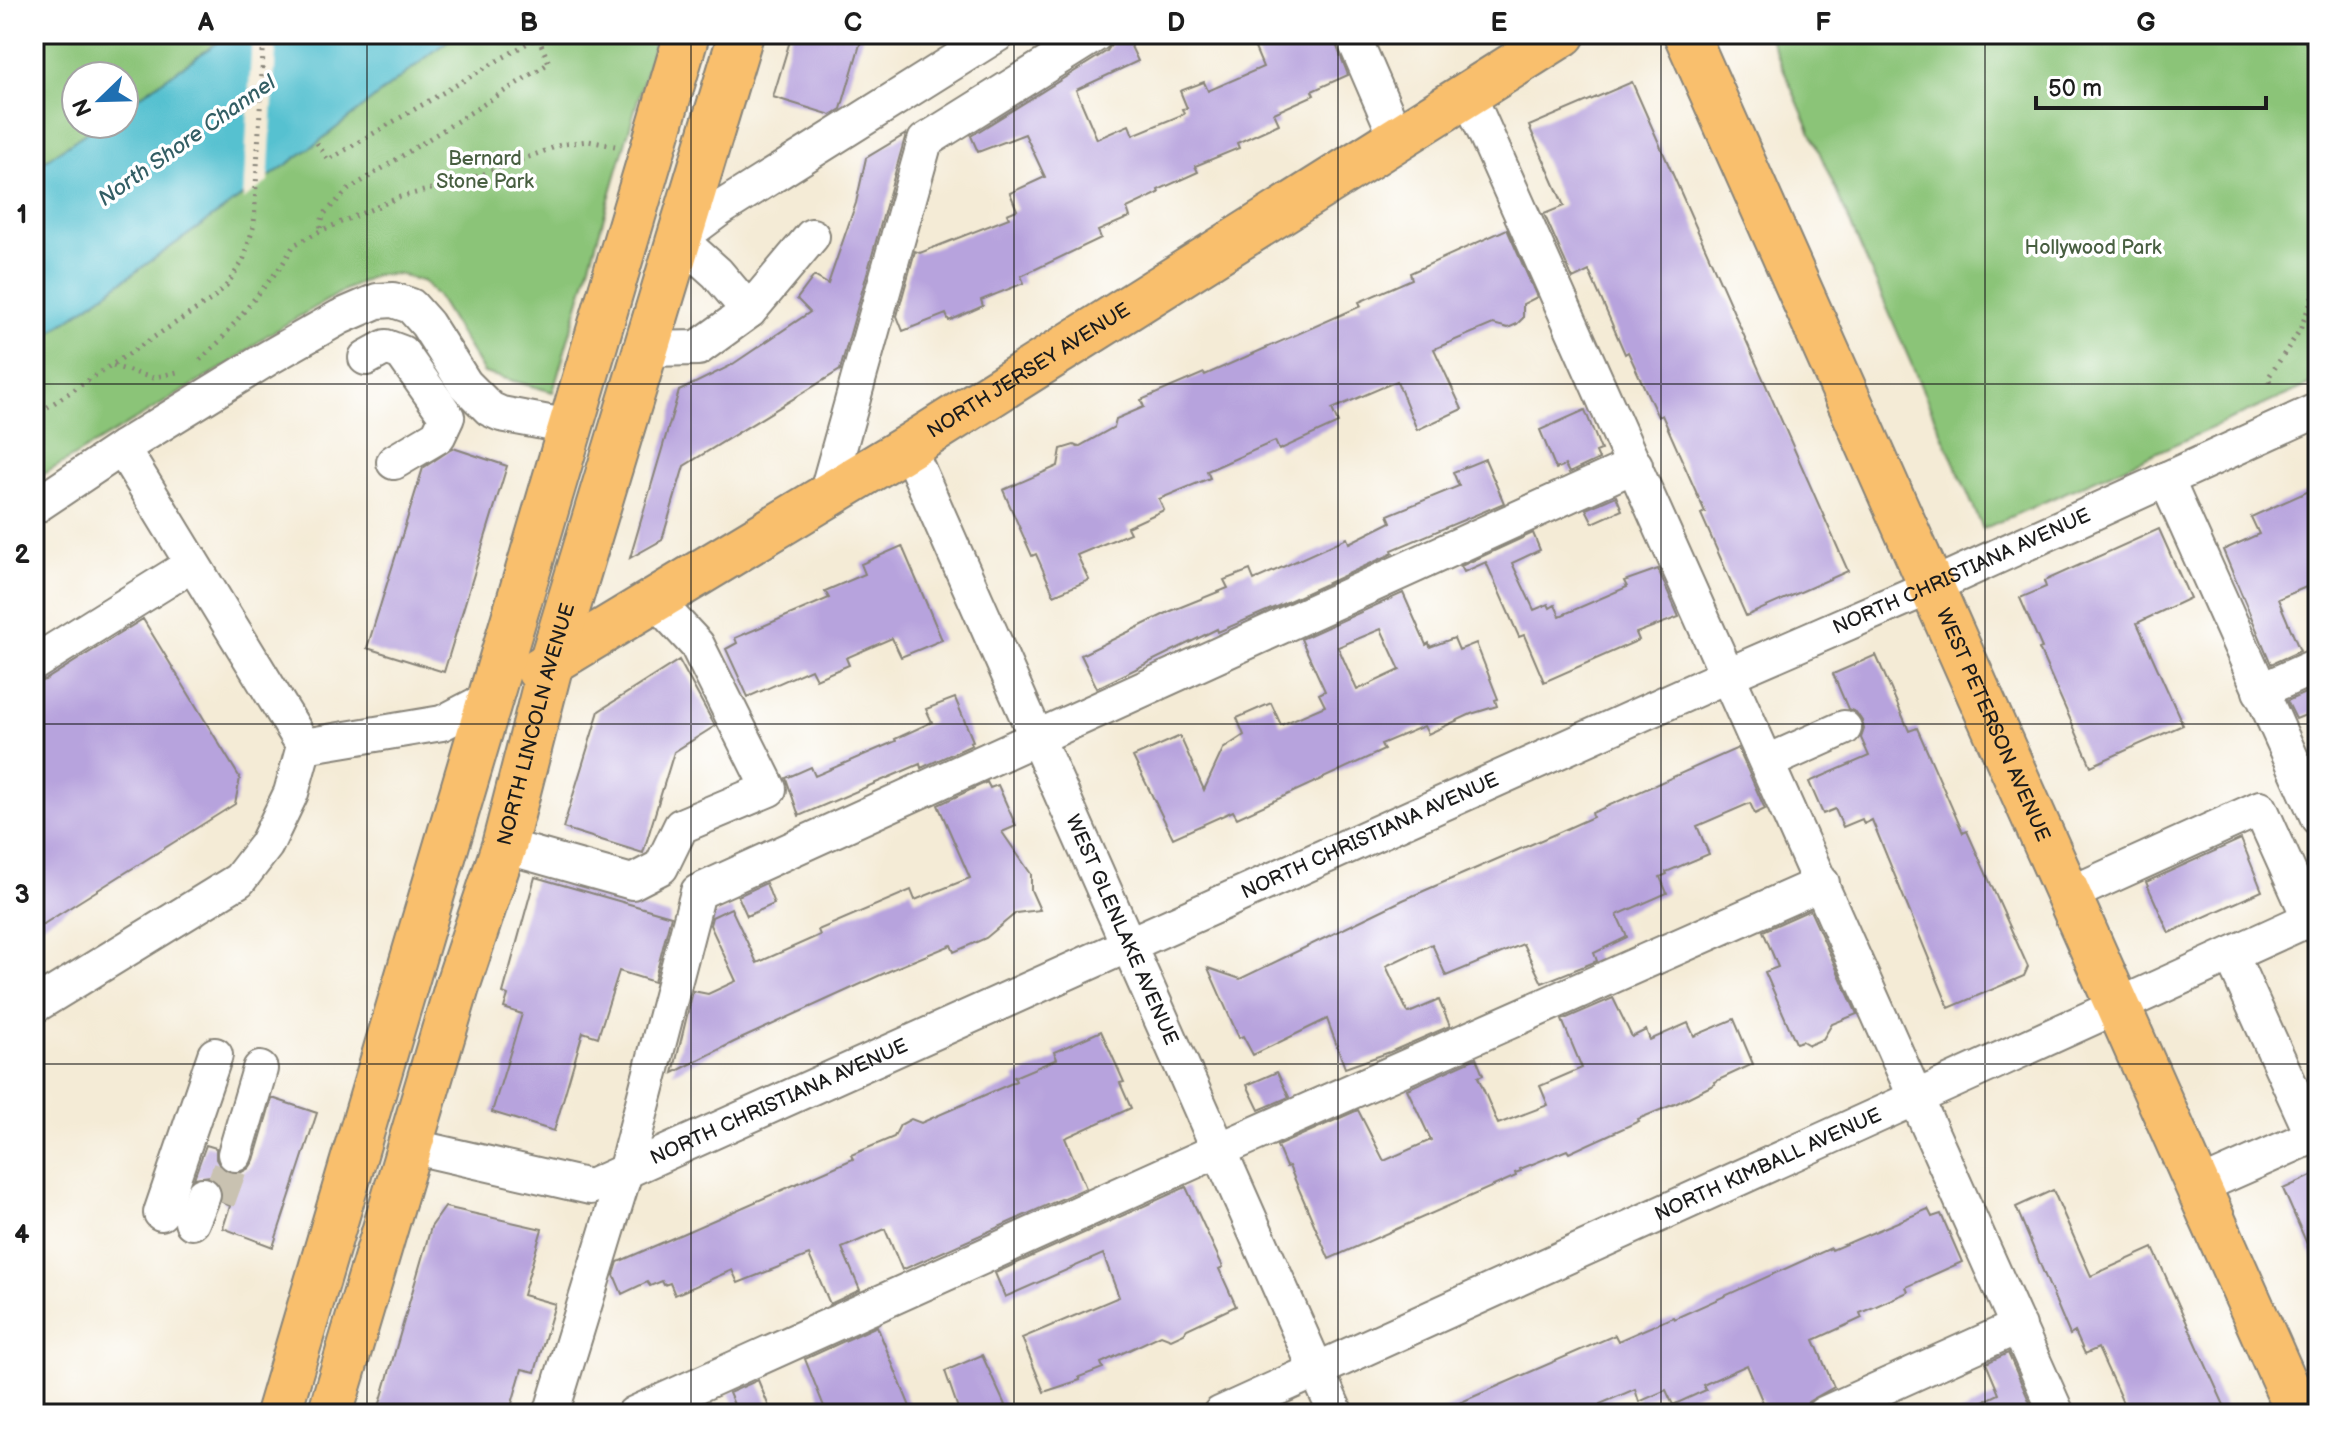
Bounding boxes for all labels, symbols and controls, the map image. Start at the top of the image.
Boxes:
text: A [197,8,214,39]
text: B [520,8,538,39]
text: C [844,8,862,39]
text: D [1167,8,1185,39]
text: E [1491,8,1508,39]
text: F [1815,8,1831,39]
text: G [2136,8,2156,39]
north arrow [60,60,140,140]
scale bar [2036,60,2266,110]
water label: North Shore Channel [93,69,282,213]
text: 50 m [2048,74,2102,103]
text: N [67,94,99,120]
park label: Bernard Stone Park [436,147,534,194]
text: 1 [17,200,27,231]
park label: Hollywood Park [2025,236,2162,260]
street label: NORTH JERSEY AVENUE [923,298,1135,444]
street label: NORTH CHRISTIANA AVENUE [1829,503,2094,640]
text: 2 [14,540,30,571]
street label: NORTH LINCOLN AVENUE [493,600,580,848]
street label: WEST PETERSON AVENUE [1931,605,2055,845]
street label: NORTH CHRISTIANA AVENUE [1238,768,1503,904]
street label: WEST GLENLAKE AVENUE [1060,811,1183,1049]
text: 3 [14,880,30,911]
street label: NORTH CHRISTIANA AVENUE [647,1034,912,1170]
street label: NORTH KIMBALL AVENUE [1651,1103,1885,1227]
text: 4 [14,1220,30,1251]

